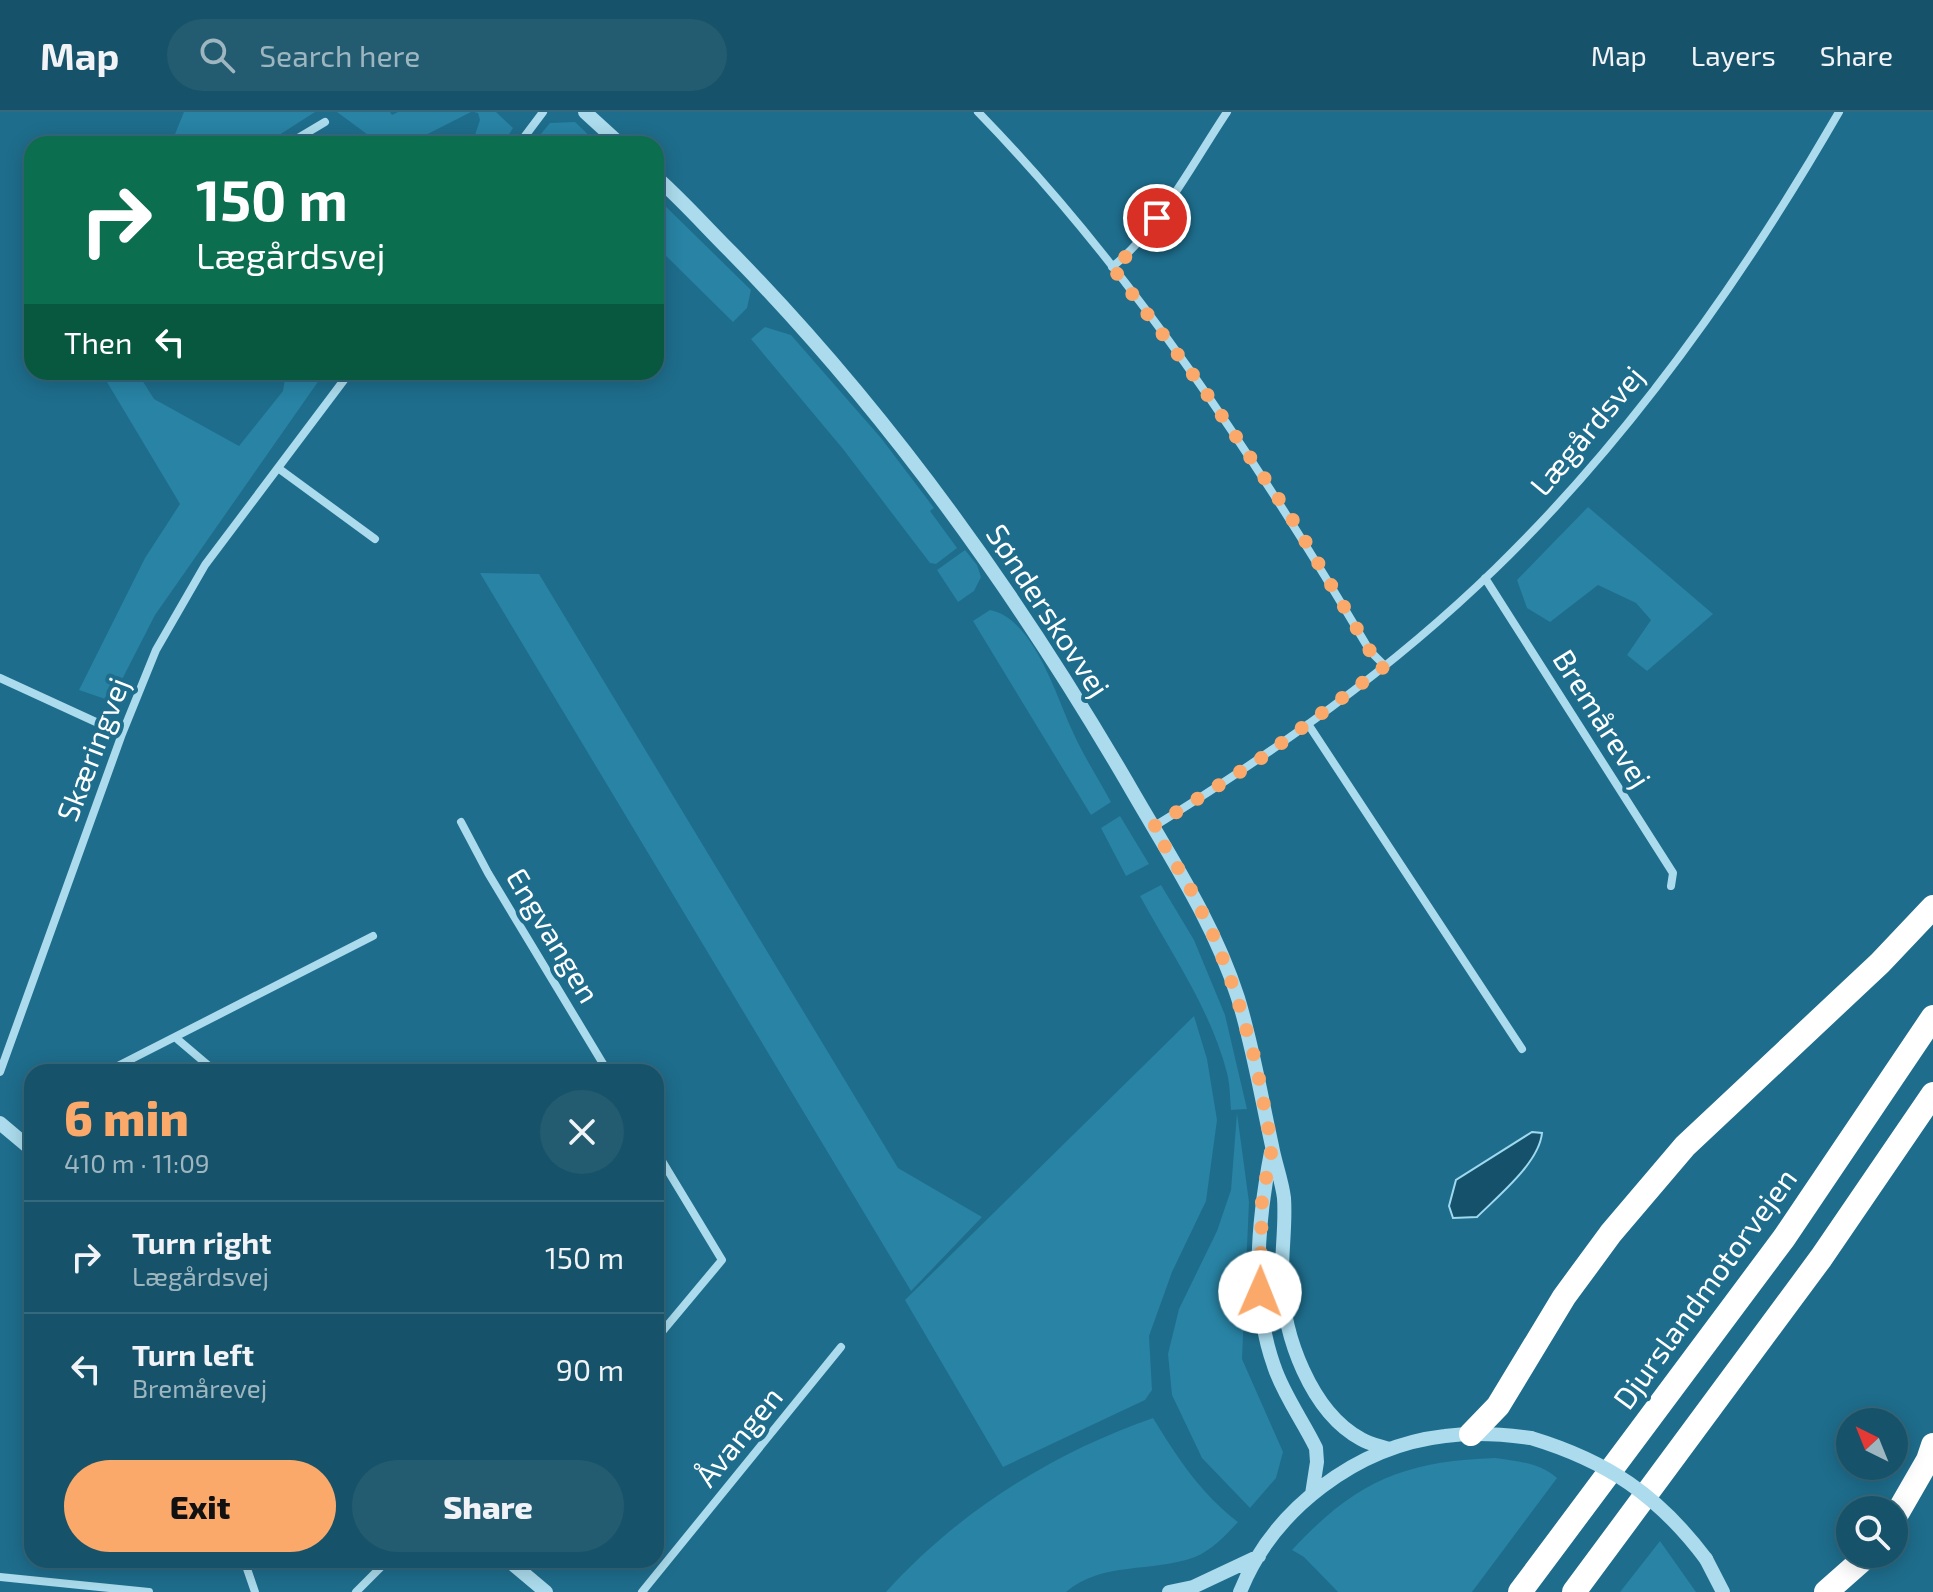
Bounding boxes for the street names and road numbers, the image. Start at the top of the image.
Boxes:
street label: Lægårdsvej [1521,358,1651,502]
street label: Sønderskovvej [980,517,1118,703]
street label: Bremårevej [1546,642,1660,794]
street label: Skæringvej [48,672,136,826]
street label: Engvangen [500,861,608,1009]
street label: Djurslandmotorvejen [1605,1161,1803,1415]
street label: Åvangen [687,1379,789,1493]

